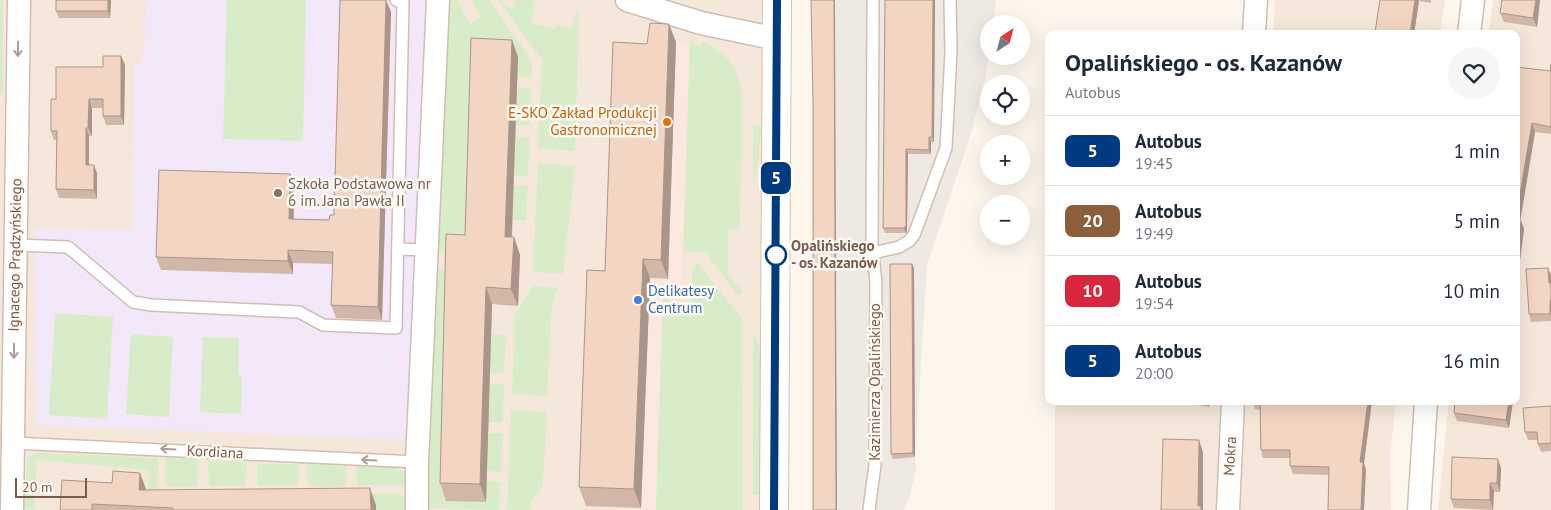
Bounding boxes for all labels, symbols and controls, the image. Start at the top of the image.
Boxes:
north arrow [980,15,1030,65]
map controls [980,15,1030,245]
one-way arrow [14,40,23,56]
text: Opalińskiego - os. Kazanów [1065,47,1342,78]
button: heart [1448,47,1500,99]
button: locate [980,75,1030,125]
text: Autobus [1065,82,1121,102]
place label: E-SKO Zakład Produkcji Gastronomicznej [508,103,657,139]
marker: E-SKO Zakład Produkcji Gastronomicznej [661,116,673,128]
text: Autobus [1135,129,1202,153]
button: + [980,135,1030,185]
text: 5 [1087,139,1098,162]
text: 1 min [1454,139,1500,163]
text: 19:45 [1135,153,1173,173]
line badge: 5 [760,162,792,194]
text: 5 [771,166,781,189]
place label: Szkoła Podstawowa nr 6 im. Jana Pawła II [288,174,431,210]
street label: Ignacego Prądzyńskiego [4,178,25,332]
marker: Szkoła Podstawowa nr 6 im. Jana Pawła II [272,187,284,199]
button: − [980,195,1030,245]
text: Autobus [1135,199,1202,223]
text: 20 [1082,209,1103,232]
text: 5 min [1454,209,1500,233]
text: 19:49 [1135,223,1173,243]
place label: Opalińskiego - os. Kazanów [791,236,878,272]
marker: Opalińskiego - os. Kazanów [765,244,787,266]
text: Autobus [1135,269,1202,293]
text: 10 [1082,279,1103,302]
text: 10 min [1443,279,1500,303]
place label: Delikatesy Centrum [648,281,714,317]
text: 19:54 [1135,293,1173,313]
marker: Delikatesy Centrum [632,294,644,306]
street label: Kazimierza Opalińskiego [865,303,884,461]
text: Autobus [1135,339,1202,363]
one-way arrow [9,342,19,359]
text: 5 [1087,349,1098,372]
text: 16 min [1443,349,1500,373]
text: 20:00 [1135,363,1173,383]
street label: Mokra [1219,436,1240,476]
street label: Kordiana [186,441,244,462]
one-way arrow [161,445,177,454]
one-way arrow [361,455,377,464]
scale bar [15,475,88,498]
text: 20 m [22,478,52,496]

